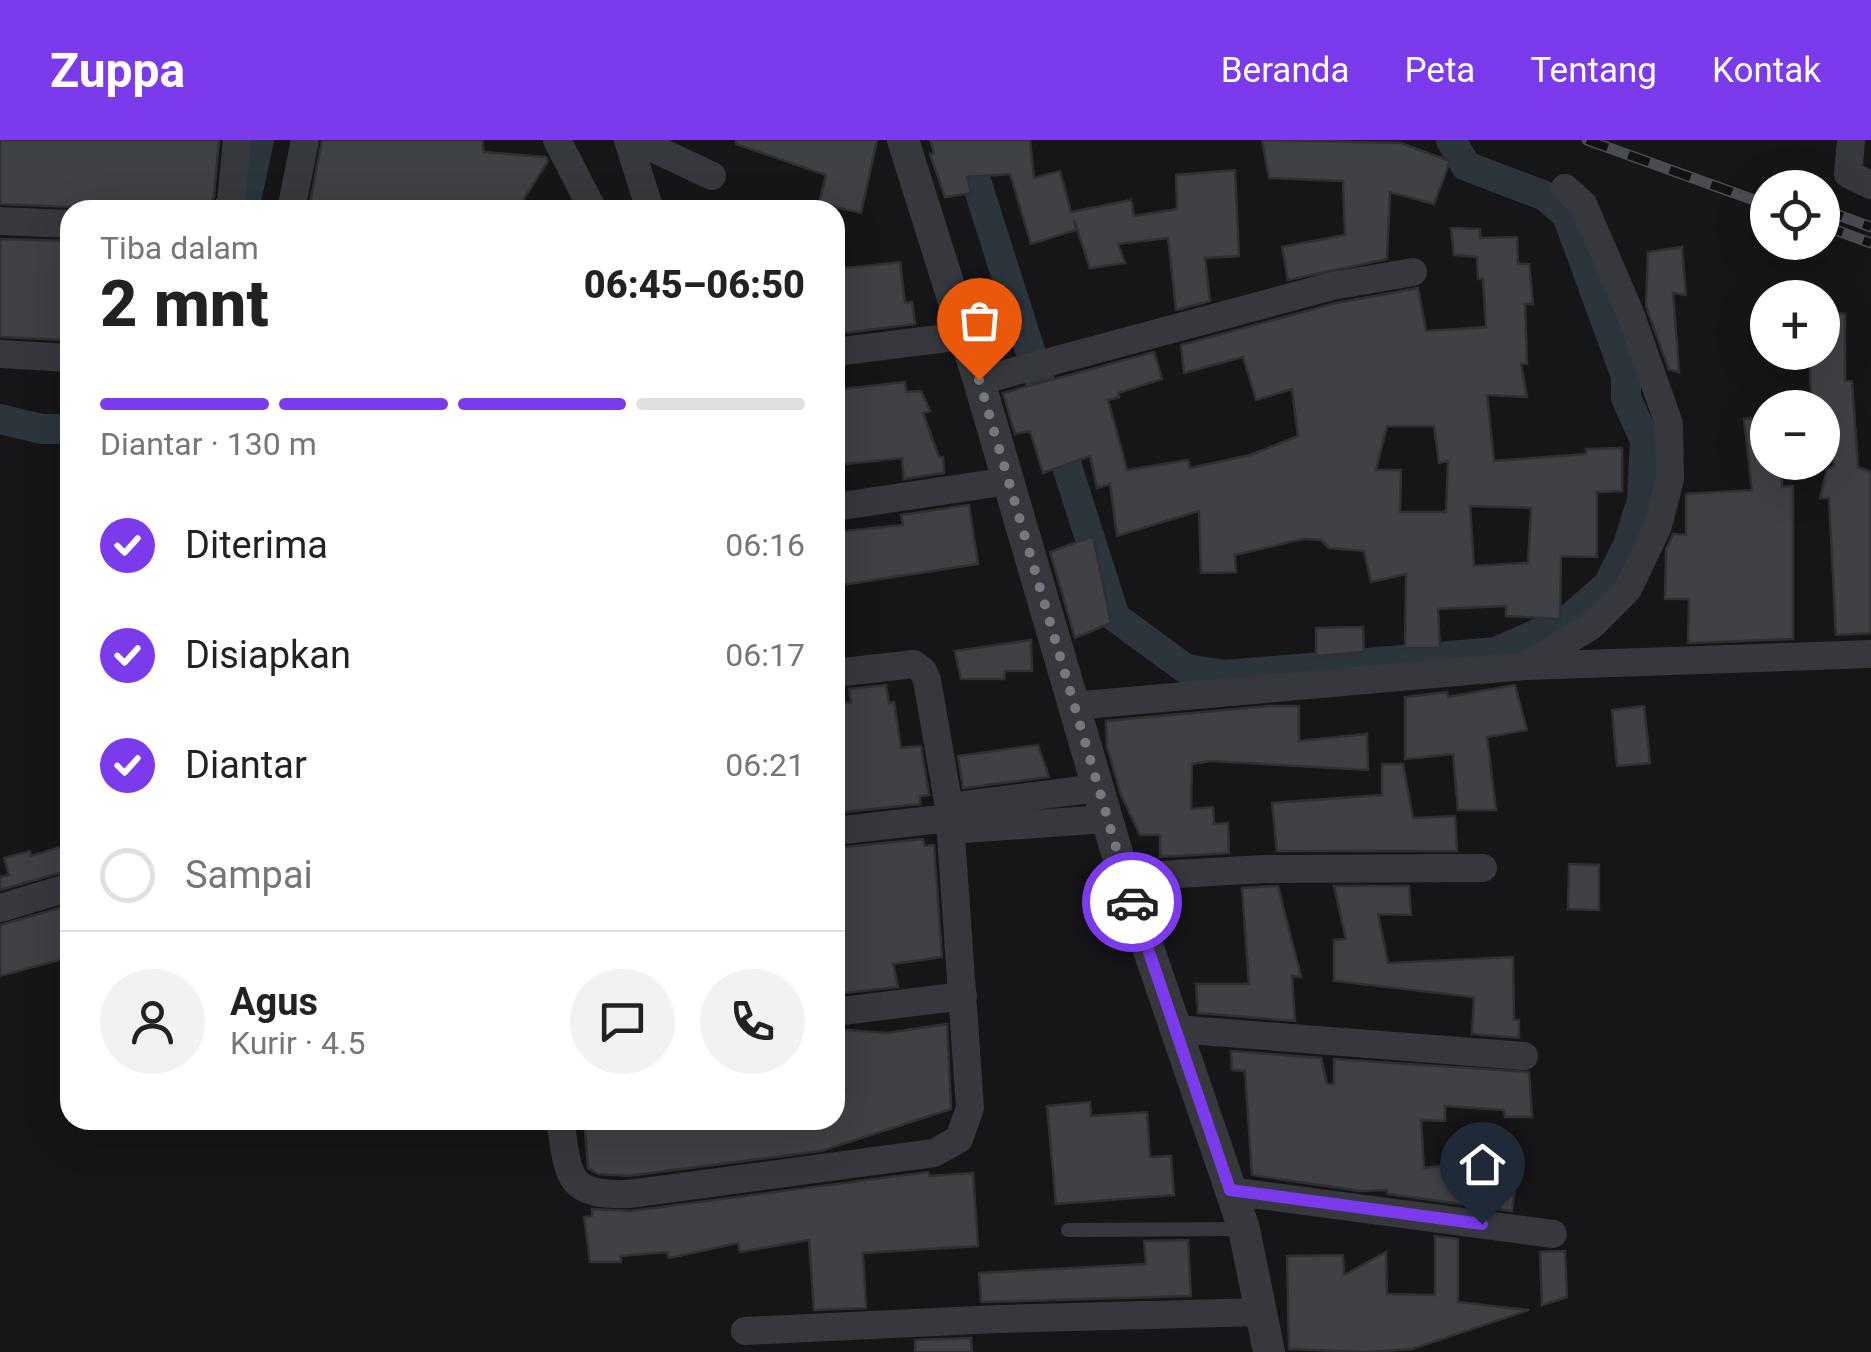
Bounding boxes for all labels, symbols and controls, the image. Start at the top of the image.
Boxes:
text: Zuppa [50,42,185,99]
text: Beranda [1221,50,1350,91]
text: Peta [1405,50,1475,91]
text: Tentang [1530,50,1657,91]
text: Kontak [1712,50,1821,91]
map controls [1750,170,1840,480]
button: locate [1750,170,1840,260]
text: Tiba dalam [100,229,259,267]
text: 06:45–06:50 [584,263,805,307]
text: 2 mnt [100,266,269,342]
pin [937,278,1022,381]
button: + [1750,280,1840,370]
icon: bag [952,293,1007,348]
button: − [1750,390,1840,480]
text: Diantar · 130 m [100,425,317,463]
icon: check [100,518,155,573]
text: Diterima [185,523,328,567]
text: 06:16 [725,526,805,564]
icon: check [100,628,155,683]
text: Disiapkan [185,633,351,677]
text: 06:17 [725,636,805,674]
icon: check [100,738,155,793]
text: Diantar [185,743,307,787]
text: 06:21 [725,746,805,784]
courier [1082,852,1182,952]
text: Sampai [185,853,313,897]
icon: car [1105,875,1160,930]
button: person [100,969,205,1074]
button: chat [570,969,675,1074]
button: phone [700,969,805,1074]
text: Agus [230,980,318,1024]
text: Kurir · 4.5 [230,1024,365,1062]
pin [1440,1122,1525,1225]
icon: home [1455,1137,1510,1192]

